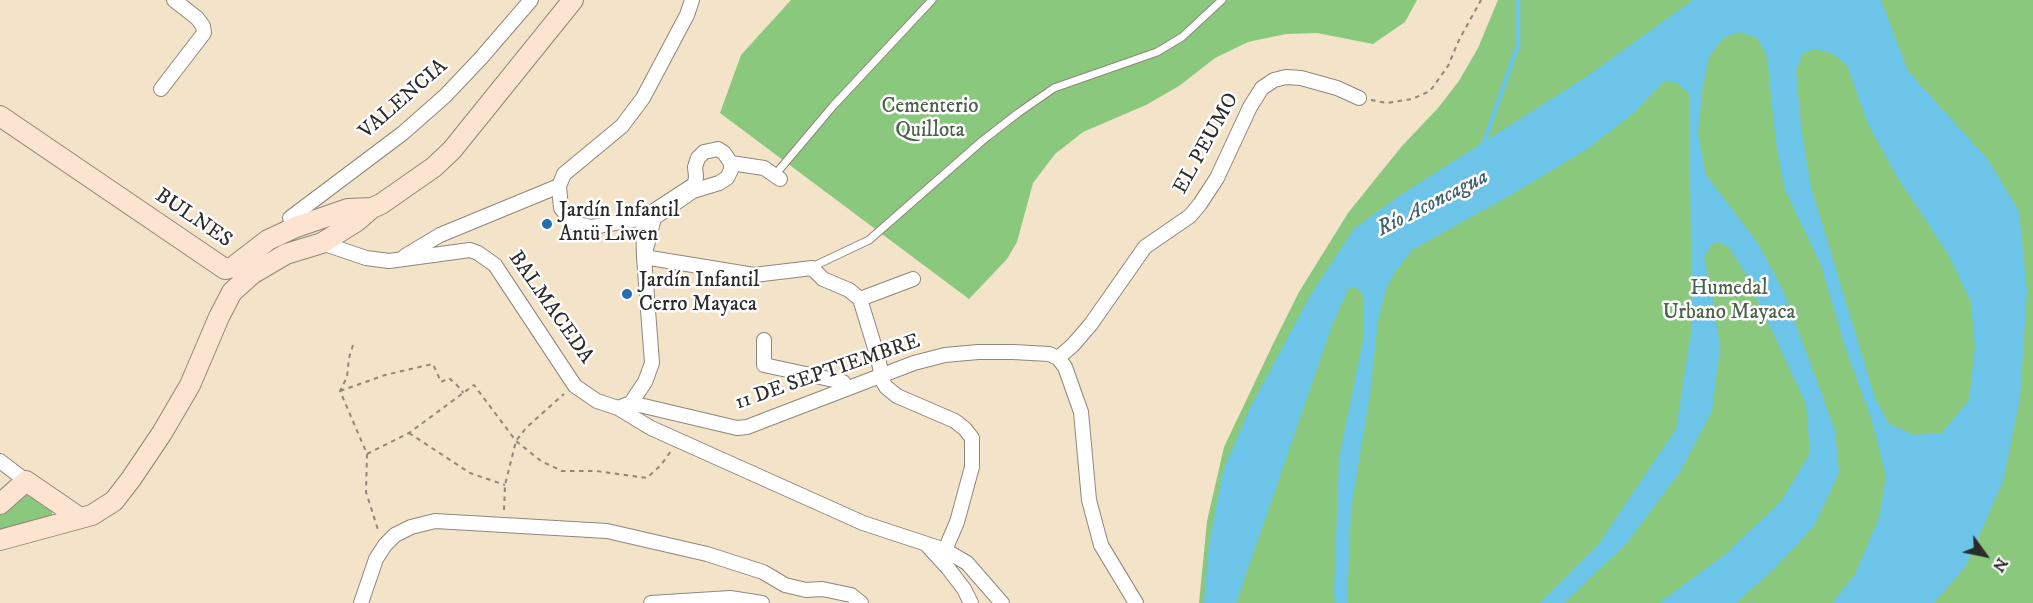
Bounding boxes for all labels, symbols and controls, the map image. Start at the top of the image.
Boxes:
street label: VALENCIA [355,55,453,145]
street label: EL PEUMO [1169,89,1245,199]
park label: Cementerio Quillota [882,95,978,145]
water label: Río Aconcagua [1373,165,1493,243]
street label: BULNES [150,184,236,254]
place label: Jardín Infantil Antü Liwen [559,199,680,249]
marker: Jardín Infantil Antü Liwen [540,217,554,231]
street label: BALMACEDA [502,247,598,369]
place label: Jardín Infantil Cerro Mayaca [639,269,760,319]
park label: Humedal Urbano Mayaca [1663,277,1795,327]
marker: Jardín Infantil Cerro Mayaca [620,287,634,301]
street label: 11 DE SEPTIEMBRE [732,330,924,416]
north arrow [1955,525,2015,585]
text: N [1988,554,2012,576]

